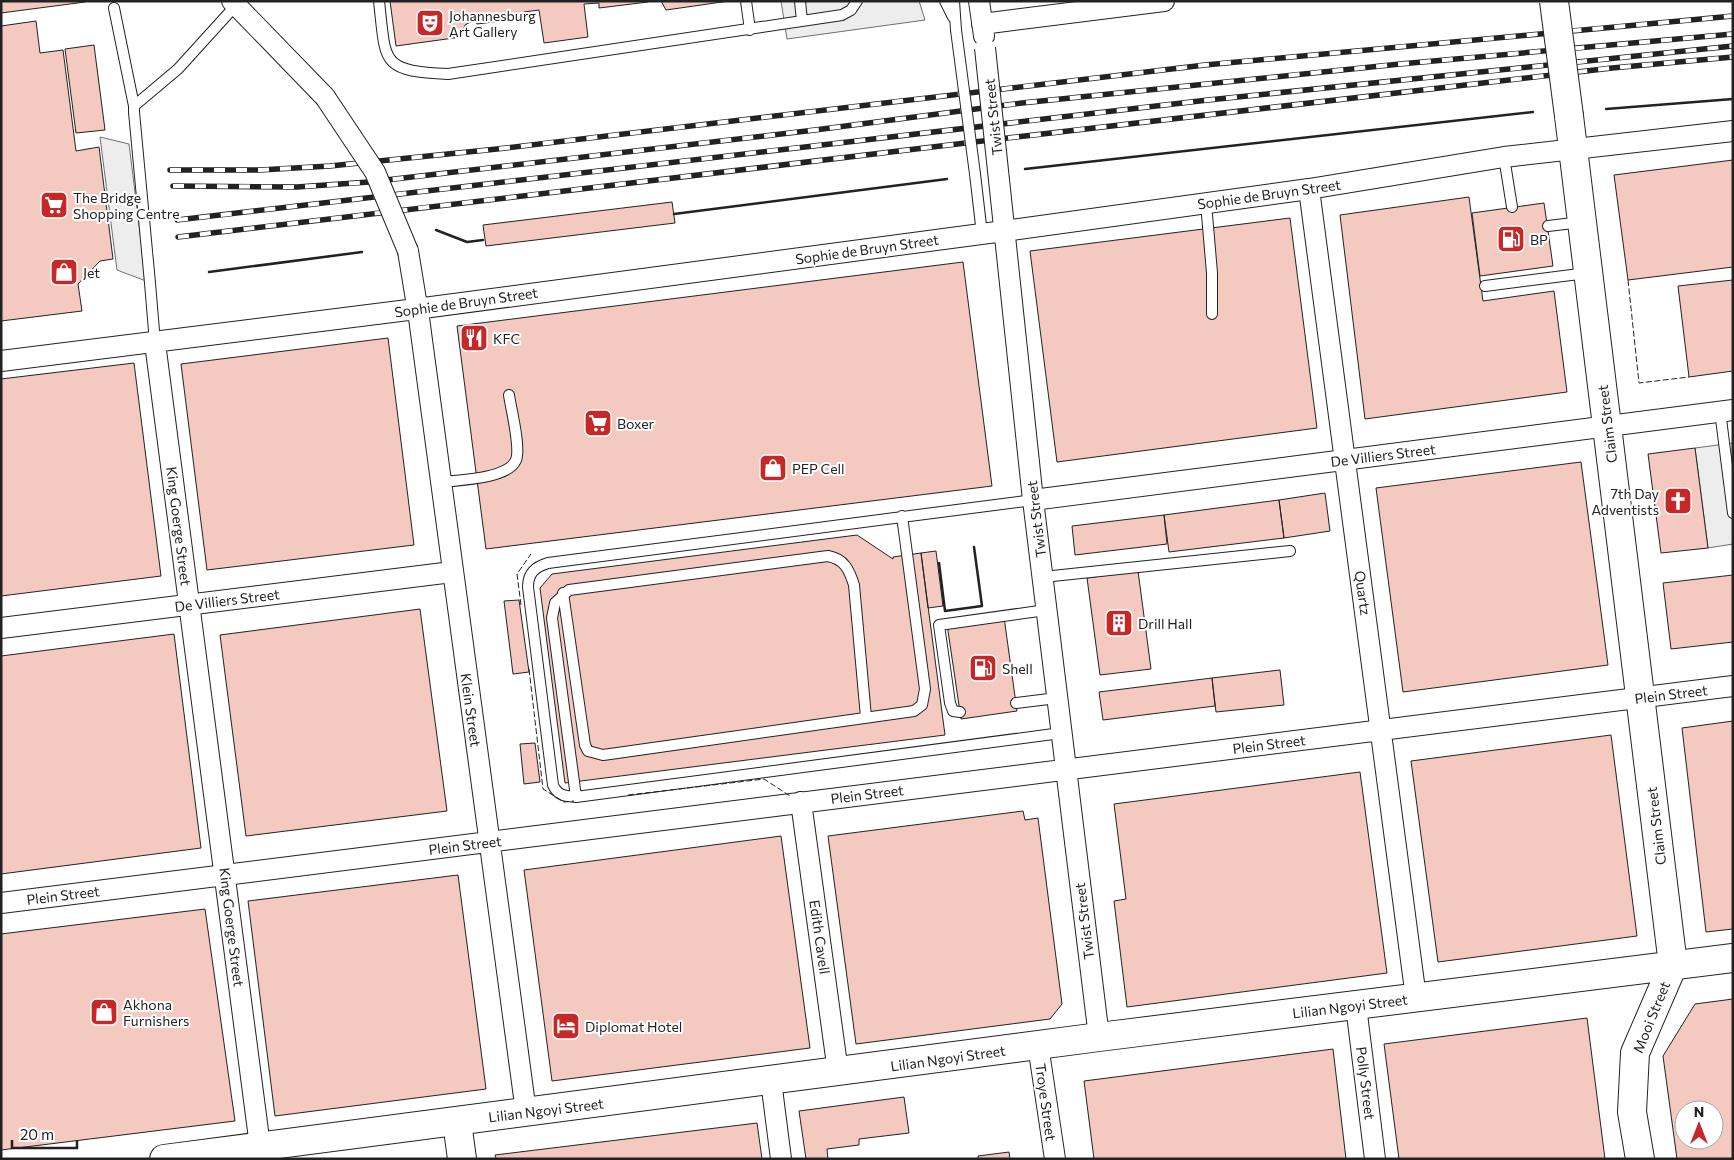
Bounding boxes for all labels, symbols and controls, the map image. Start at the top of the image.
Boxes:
place label: Johannesburg Art Gallery [449,7,536,40]
theatre icon: Johannesburg Art Gallery [415,8,445,38]
street label: Twist Street [980,77,1005,156]
street label: Sophie de Bruyn Street [1196,175,1342,212]
place label: The Bridge Shopping Centre [73,189,180,222]
supermarket icon: The Bridge Shopping Centre [39,190,69,220]
fuel station icon: BP [1496,224,1526,254]
street label: Sophie de Bruyn Street [794,230,940,267]
place label: BP [1530,231,1548,248]
shop icon: Jet [49,257,79,287]
place label: Jet [83,264,100,281]
street label: Sophie de Bruyn Street [393,283,539,320]
restaurant icon: KFC [459,323,489,353]
place label: KFC [493,330,520,347]
street label: Claim Street [1594,384,1620,464]
supermarket icon: Boxer [583,408,613,438]
place label: Boxer [617,415,655,432]
street label: De Villiers Street [1330,440,1437,470]
shop icon: PEP Cell [758,453,788,483]
place label: PEP Cell [792,460,845,477]
street label: King Goerge Street [163,465,195,587]
street label: Twist Street [1023,479,1049,558]
place label: 7th Day Adventists [1591,485,1659,518]
church icon: 7th Day Adventists [1663,486,1693,516]
street label: Quartz [1351,570,1375,616]
street label: De Villiers Street [174,585,281,615]
building icon: Drill Hall [1104,608,1134,638]
place label: Drill Hall [1138,615,1192,632]
fuel station icon: Shell [968,653,998,683]
place label: Shell [1002,660,1033,677]
street label: Klein Street [457,672,485,748]
street label: Plein Street [1633,681,1709,707]
street label: Plein Street [1231,731,1307,757]
street label: Plein Street [829,781,905,807]
street label: Claim Street [1643,786,1669,866]
street label: Plein Street [427,832,503,858]
street label: King Goerge Street [216,866,248,988]
street label: Twist Street [1071,881,1097,960]
street label: Plein Street [25,882,101,908]
street label: Edith Cavell [806,899,834,975]
street label: Mooi Street [1629,978,1673,1055]
street label: Lilian Ngoyi Street [1291,990,1409,1022]
place label: Akhona Furnishers [123,996,189,1029]
shop icon: Akhona Furnishers [89,997,119,1027]
hotel icon: Diplomat Hotel [551,1011,581,1041]
place label: Diplomat Hotel [585,1018,682,1035]
street label: Lilian Ngoyi Street [889,1041,1007,1074]
street label: Polly Street [1353,1045,1379,1121]
street label: Troye Street [1032,1062,1060,1142]
street label: Lilian Ngoyi Street [487,1094,605,1126]
north arrow [1674,1100,1724,1150]
text: N [1694,1103,1704,1120]
scale bar [12,1118,78,1150]
text: 20 m [20,1125,54,1143]

